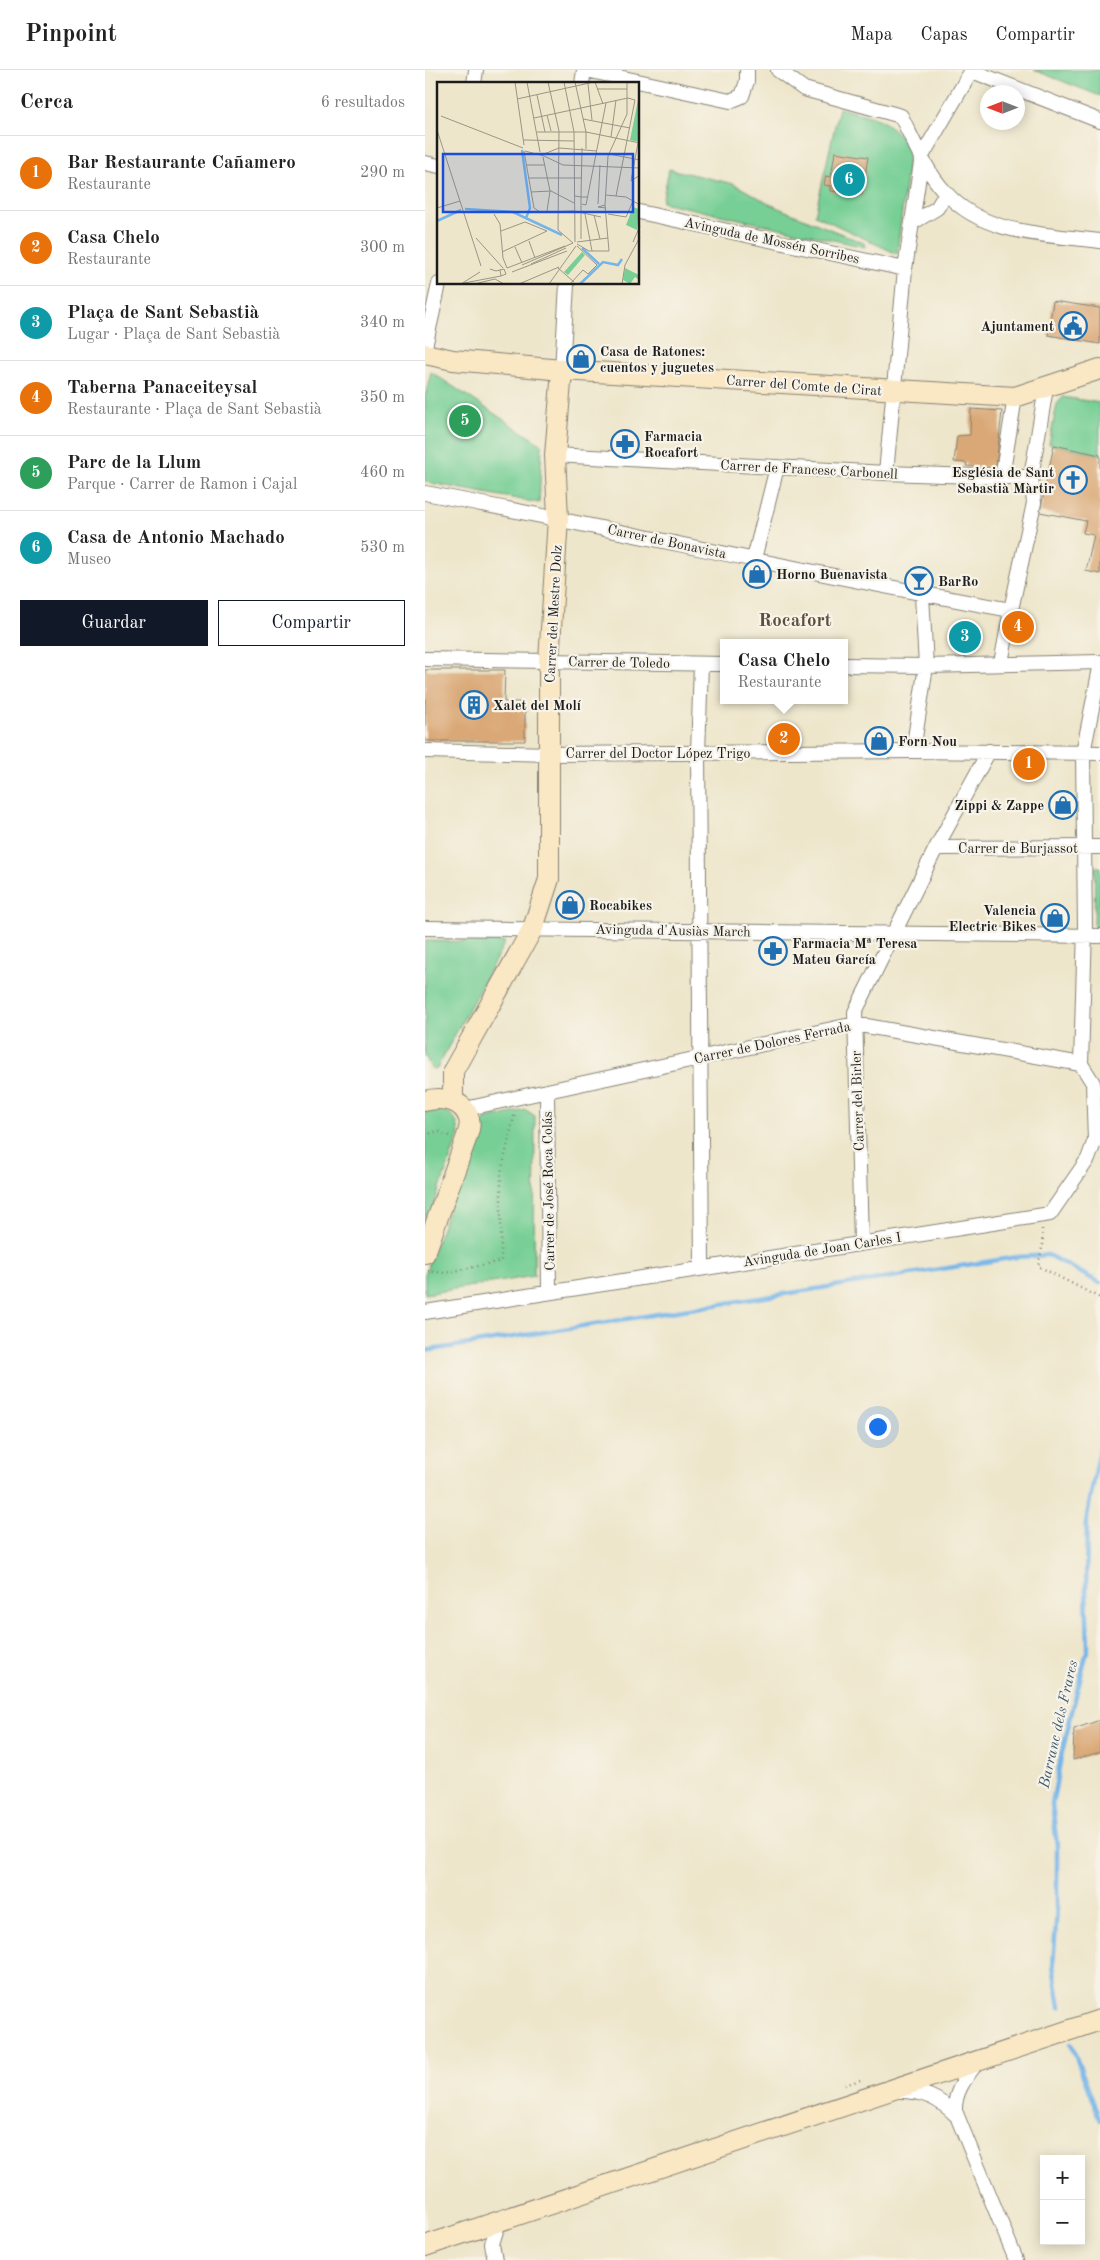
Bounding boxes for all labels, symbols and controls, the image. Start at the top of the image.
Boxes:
text: Pinpoint [25,23,117,47]
text: Mapa [850,26,893,44]
text: Capas [921,26,968,44]
text: Compartir [996,26,1075,44]
inset map [437,82,640,285]
north arrow [980,85,1025,130]
text: Cerca [20,92,73,113]
text: 6 resultados [321,95,405,111]
text: Bar Restaurante Cañamero [67,154,296,173]
pin: 6 [833,161,865,199]
text: 1 [31,165,41,181]
text: 290 m [360,165,405,181]
text: Restaurante [67,177,151,193]
street label: Avinguda de Mossén Sorribes [683,216,861,266]
text: Casa Chelo [67,229,160,248]
text: 2 [31,240,41,256]
text: 300 m [360,240,405,256]
text: Restaurante [67,252,151,268]
text: Plaça de Sant Sebastià [67,304,259,323]
public building icon: Ajuntament [1058,311,1088,341]
text: 3 [31,315,41,331]
text: 340 m [360,315,405,331]
place label: Ajuntament [981,320,1054,334]
text: Lugar · Plaça de Sant Sebastià [67,327,280,343]
shop icon: Casa de Ratones: cuentos y juguetes [566,344,596,374]
place label: Casa de Ratones: cuentos y juguetes [600,345,714,375]
street label: Carrer del Comte de Cirat [725,374,883,398]
text: Taberna Panaceiteysal [67,379,257,398]
text: 4 [31,390,41,406]
text: 350 m [360,390,405,406]
text: Restaurante · Plaça de Sant Sebastià [67,402,322,418]
pin: 5 [449,402,481,440]
pharmacy icon: Farmacia Rocafort [610,429,640,459]
place label: Farmacia Rocafort [644,430,702,460]
text: Parc de la Llum [67,454,201,473]
street label: Carrer de Francesc Carbonell [720,458,898,482]
text: 5 [31,465,41,481]
text: 460 m [360,465,405,481]
church icon: Església de Sant Sebastià Màrtir [1058,465,1088,495]
place label: Església de Sant Sebastià Màrtir [952,466,1054,496]
text: Parque · Carrer de Ramon i Cajal [67,477,297,493]
street label: Carrer de Bonavista [606,523,728,561]
text: Casa de Antonio Machado [67,529,285,548]
text: 6 [31,540,41,556]
text: 530 m [360,540,405,556]
street label: Carrer del Mestre Dolz [543,545,565,684]
text: Museo [67,552,111,568]
shop icon: Horno Buenavista [742,559,772,589]
bar icon: BarRo [904,566,934,596]
place label: Horno Buenavista [776,568,888,582]
place label: BarRo [938,575,978,589]
button: Guardar [20,600,208,646]
button: Compartir [218,600,405,646]
pin: 4 [1002,608,1034,646]
district label: Rocafort [758,612,832,631]
pin: 3 [949,618,981,656]
popup [720,639,848,704]
text: Casa Chelo [738,652,830,671]
street label: Carrer de Toledo [568,655,670,671]
text: Restaurante [738,675,821,691]
building icon: Xalet del Molí [459,690,489,720]
place label: Xalet del Molí [493,699,581,713]
pin: 2 [768,720,800,758]
shop icon: Forn Nou [864,726,894,756]
place label: Forn Nou [898,735,957,749]
pin: 1 [1013,745,1045,783]
street label: Carrer del Doctor López Trigo [566,747,751,761]
shop icon: Zippi & Zappe [1048,790,1078,820]
place label: Zippi & Zappe [954,799,1044,813]
street label: Carrer de Burjassot [958,842,1078,856]
shop icon: Rocabikes [555,890,585,920]
place label: Rocabikes [589,899,652,913]
shop icon: Valencia Electric Bikes [1040,903,1070,933]
place label: Valencia Electric Bikes [949,904,1036,934]
street label: Avinguda d'Ausiàs March [595,923,751,939]
pharmacy icon: Farmacia Mª Teresa Mateu García [758,936,788,966]
place label: Farmacia Mª Teresa Mateu García [792,937,917,967]
street label: Carrer de Dolores Ferrada [693,1019,852,1066]
street label: Carrer del Birler [849,1050,867,1151]
street label: Carrer de José Roca Colás [541,1111,557,1271]
street label: Avinguda de Joan Carles I [742,1231,902,1269]
your location [865,1414,891,1440]
water label: Barranc dels Frares [1037,1659,1082,1791]
map controls [1040,2155,1085,2245]
button: + [1040,2155,1085,2200]
button: − [1040,2200,1085,2245]

